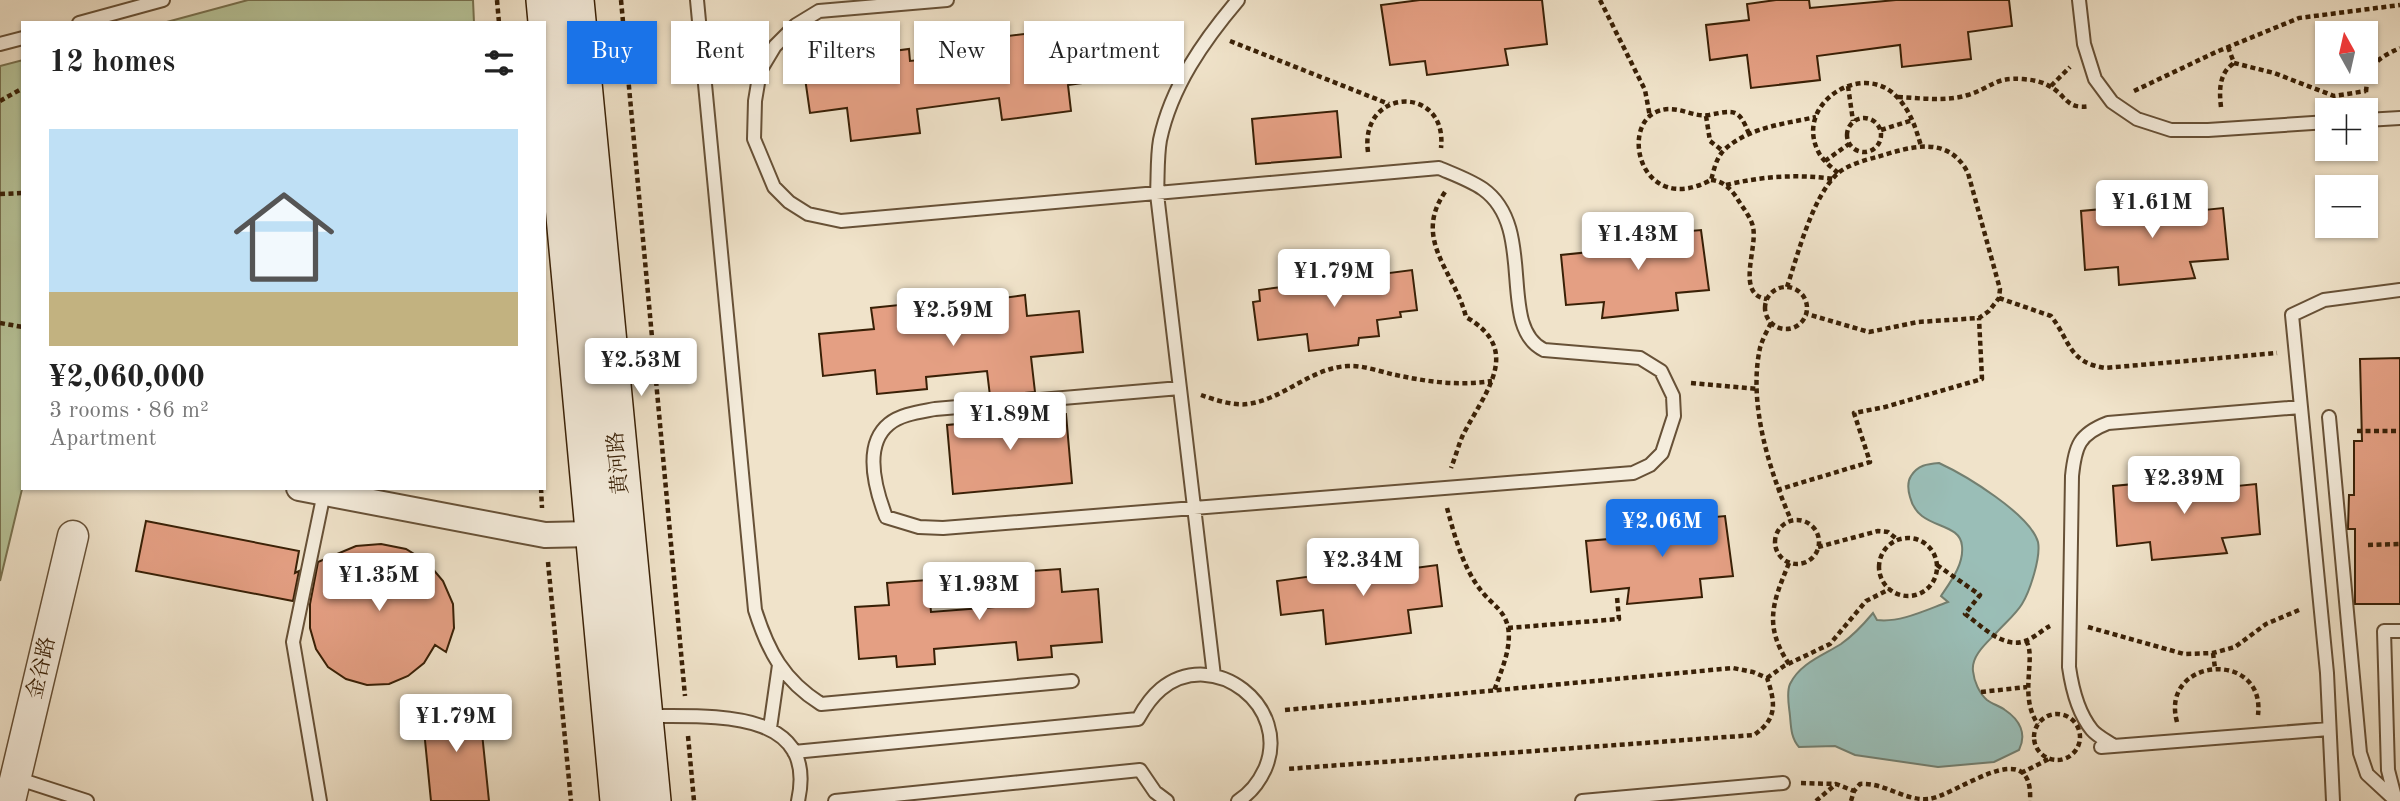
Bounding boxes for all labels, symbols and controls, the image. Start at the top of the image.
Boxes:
chip: Buy [567,21,657,84]
chip: Rent [671,21,769,84]
chip: Filters [783,21,900,84]
chip: New [914,21,1010,84]
chip: Apartment [1024,21,1184,84]
north arrow [2315,21,2378,84]
map controls [2315,21,2378,238]
icon: filters [480,44,518,82]
text: 12 homes [49,48,175,78]
button: + [2315,98,2378,161]
icon: home [221,174,347,300]
button: − [2315,175,2378,238]
pin: ¥1.61M [2095,180,2209,240]
text: ¥1.61M [2112,191,2192,214]
pin: ¥1.43M [1581,212,1695,272]
text: ¥1.43M [1598,223,1678,246]
pin: ¥1.79M [1277,250,1391,309]
text: ¥1.79M [1294,260,1374,283]
pin: ¥2.59M [896,288,1010,348]
text: ¥2.59M [913,299,993,322]
pin: ¥2.53M [584,338,698,398]
text: ¥2.53M [601,349,681,372]
text: ¥2,060,000 [49,363,205,393]
pin: ¥1.89M [953,392,1067,452]
text: 3 rooms · 86 m² [49,399,209,422]
text: ¥1.89M [970,403,1050,426]
text: Apartment [49,427,157,450]
street label: 黄河路 [604,431,632,495]
pin: ¥2.39M [2127,456,2241,516]
text: ¥2.39M [2144,467,2224,490]
pin: ¥2.06M [1605,500,1719,559]
text: ¥2.06M [1622,510,1702,533]
pin: ¥2.34M [1306,538,1420,598]
text: ¥2.34M [1323,549,1403,572]
pin: ¥1.35M [322,554,436,613]
pin: ¥1.93M [922,562,1036,622]
text: ¥1.35M [339,564,419,587]
text: ¥1.93M [939,573,1019,596]
street label: 金谷路 [23,634,59,701]
pin: ¥1.79M [399,694,513,754]
text: ¥1.79M [416,705,496,728]

